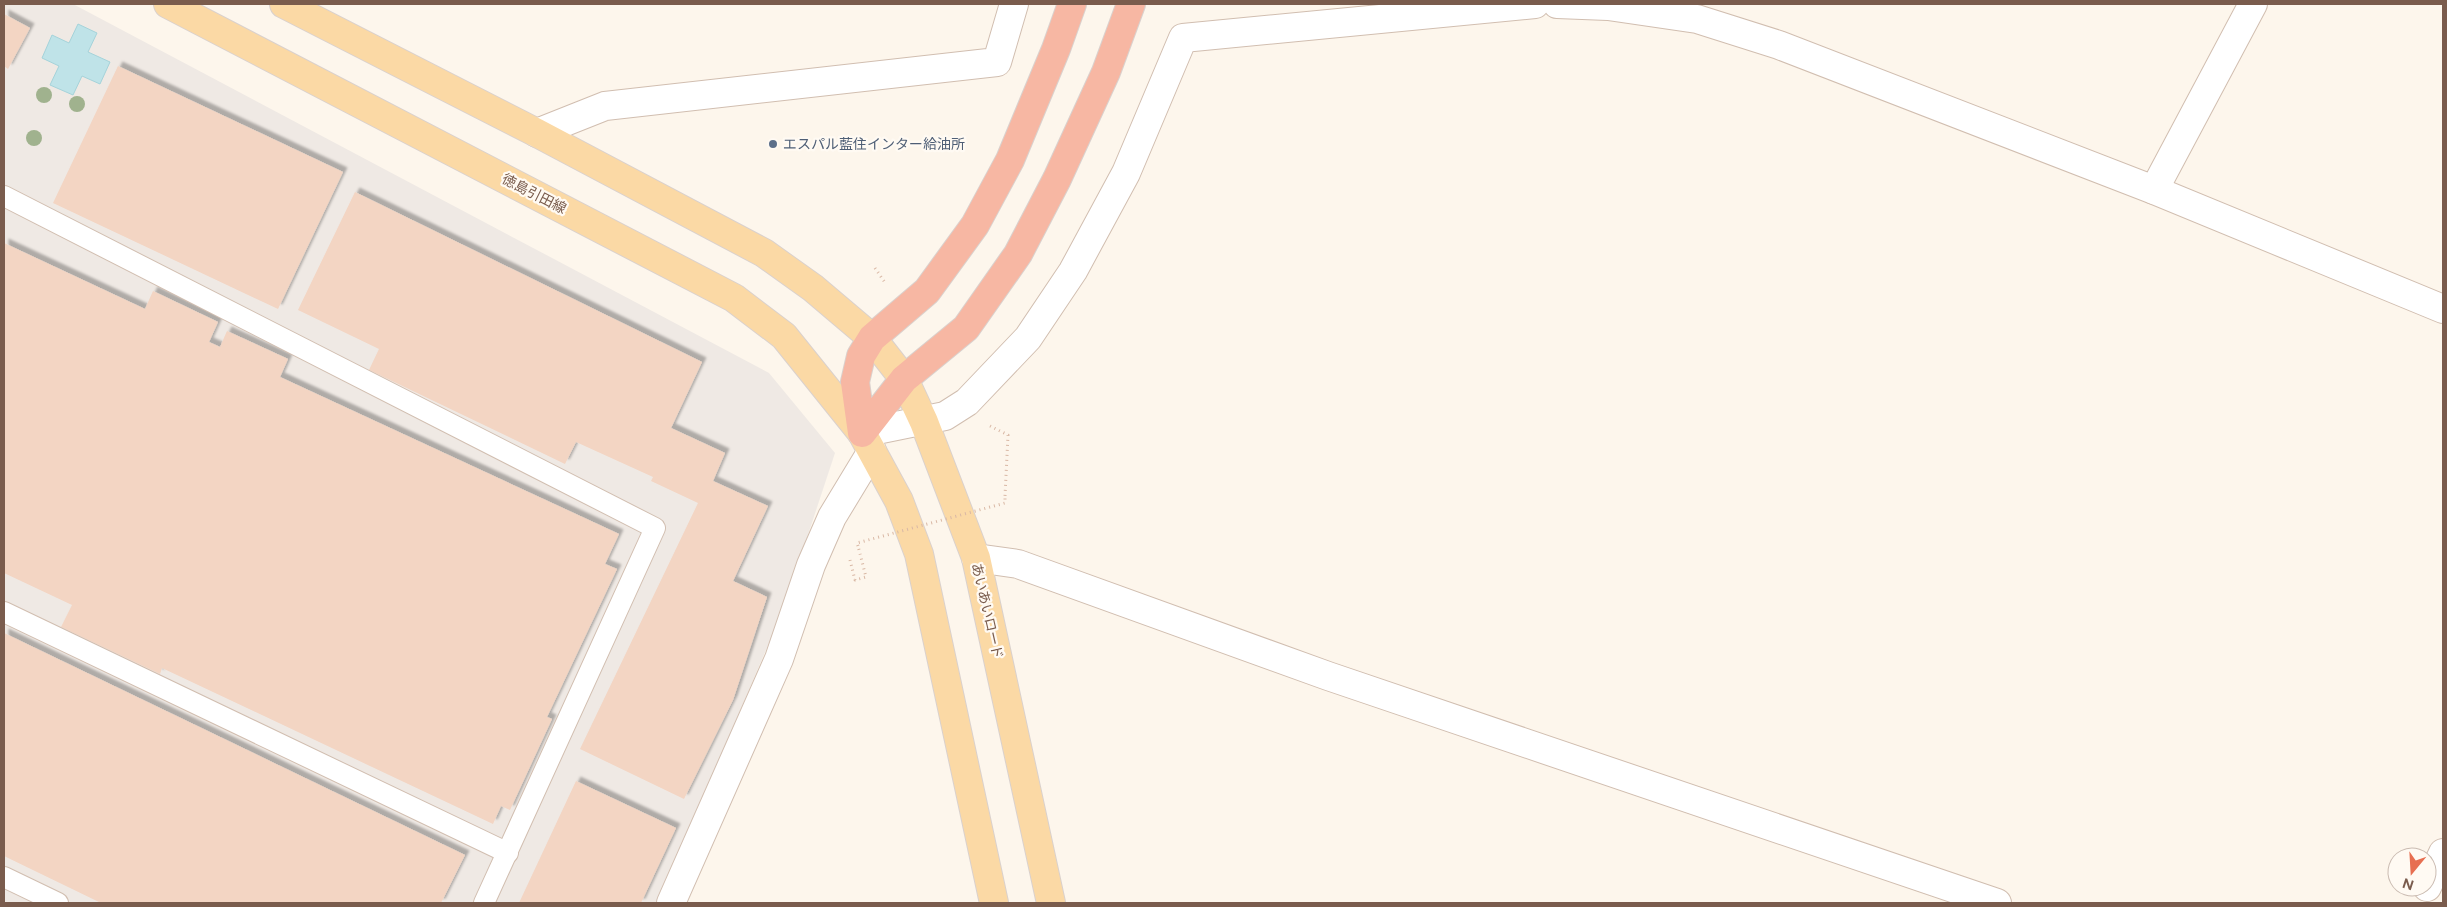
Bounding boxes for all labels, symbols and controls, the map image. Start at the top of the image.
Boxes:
place label: エスパル藍住インター給油所 [783,136,965,153]
marker: エスパル藍住インター給油所 [767,138,779,150]
street label: 徳島引田線 [499,171,569,217]
street label: あいあいロード [968,561,1006,661]
north arrow [2387,847,2437,897]
text: N [2400,874,2416,894]

